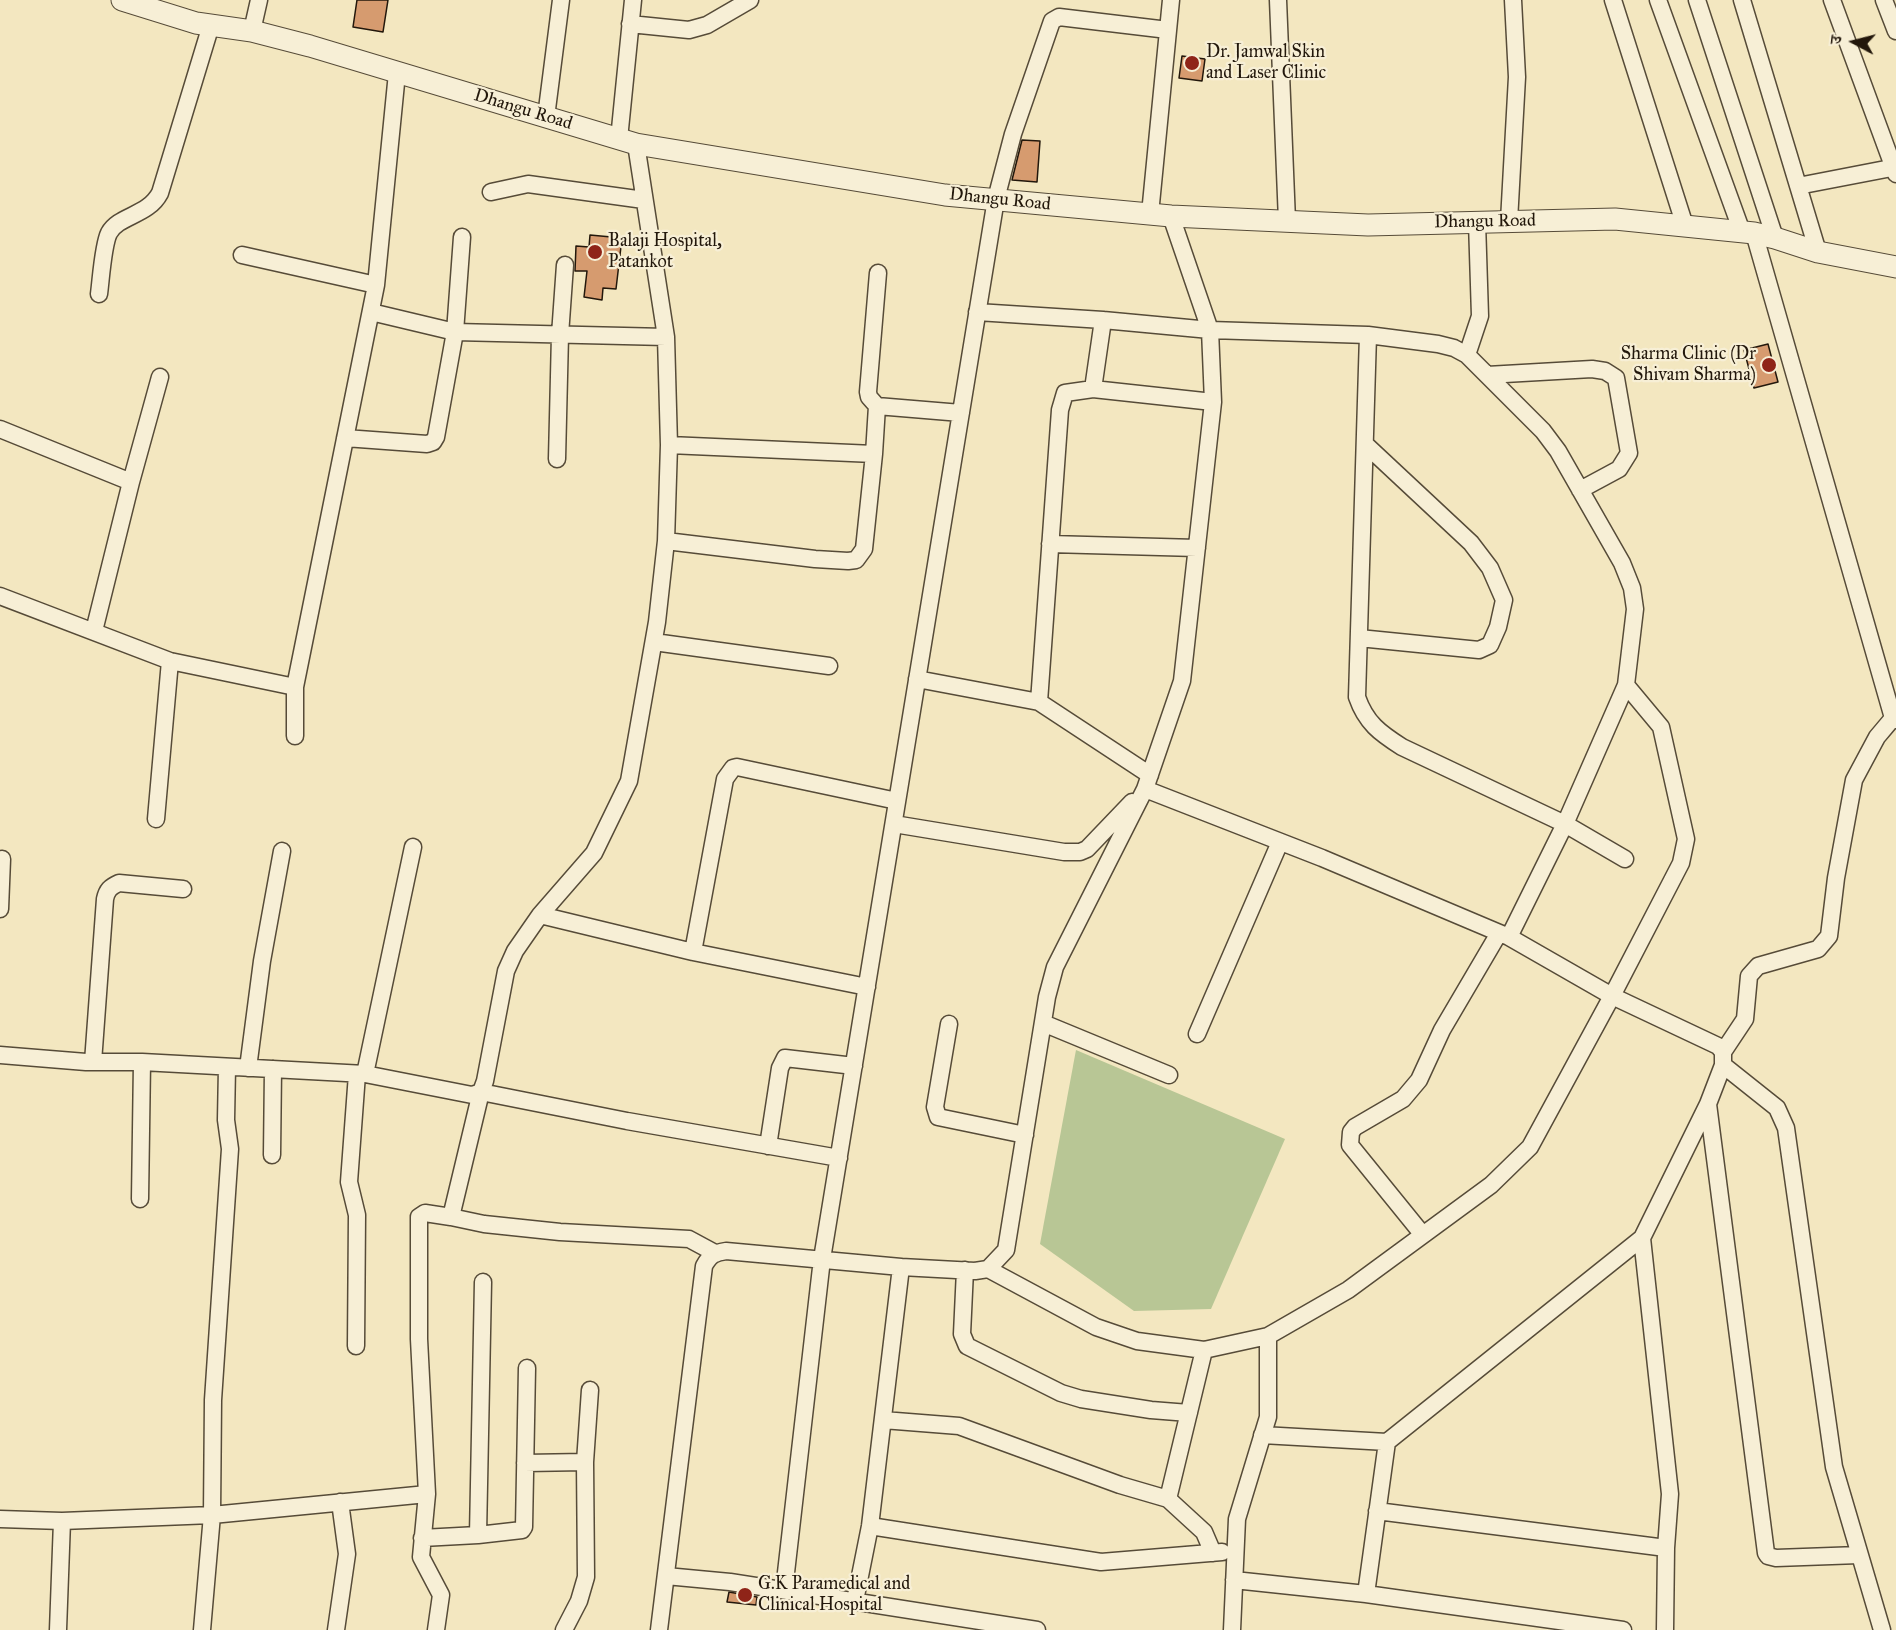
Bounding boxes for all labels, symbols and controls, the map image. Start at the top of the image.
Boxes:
north arrow [1824,12,1884,72]
text: उ [1826,35,1846,45]
place label: Dr. Jamwal Skin and Laser Clinic [1206,42,1326,84]
marker: Dr. Jamwal Skin and Laser Clinic [1183,54,1201,72]
street label: Dhangu Road [471,85,575,135]
street label: Dhangu Road [948,184,1052,216]
street label: Dhangu Road [1434,210,1536,234]
place label: Balaji Hospital, Patankot [608,231,722,274]
marker: Balaji Hospital, Patankot [586,243,604,261]
place label: Sharma Clinic (Dr Shivam Sharma) [1621,344,1756,386]
marker: Sharma Clinic (Dr Shivam Sharma) [1760,356,1778,374]
place label: G.K Paramedical and Clinical Hospital [758,1574,910,1616]
marker: G.K Paramedical and Clinical Hospital [736,1586,754,1604]

